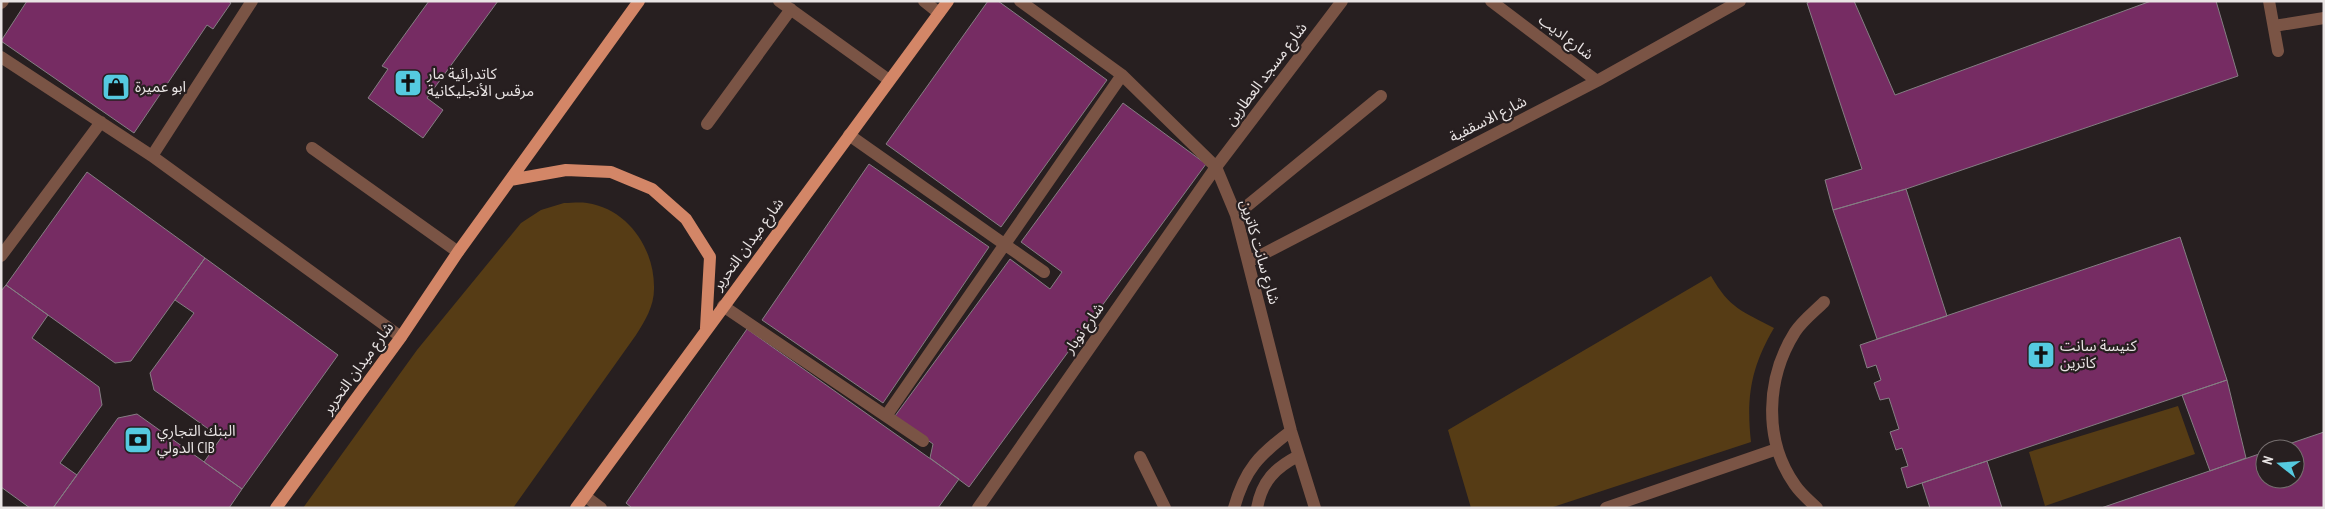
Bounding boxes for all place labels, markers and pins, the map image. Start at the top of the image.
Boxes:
place label: كاتدرائية مار مرقس الأنجليكانية [426,64,534,100]
church icon: كاتدرائية مار مرقس الأنجليكانية [393,68,423,98]
shop icon: ابو عميرة [101,72,131,102]
place label: ابو عميرة [135,77,186,96]
place label: كنيسة سانت كاترين [2060,336,2138,372]
church icon: كنيسة سانت كاترين [2026,340,2056,370]
place label: البنك التجاري الدولي CIB [157,421,236,459]
bank icon: البنك التجاري الدولي CIB [123,425,153,455]

